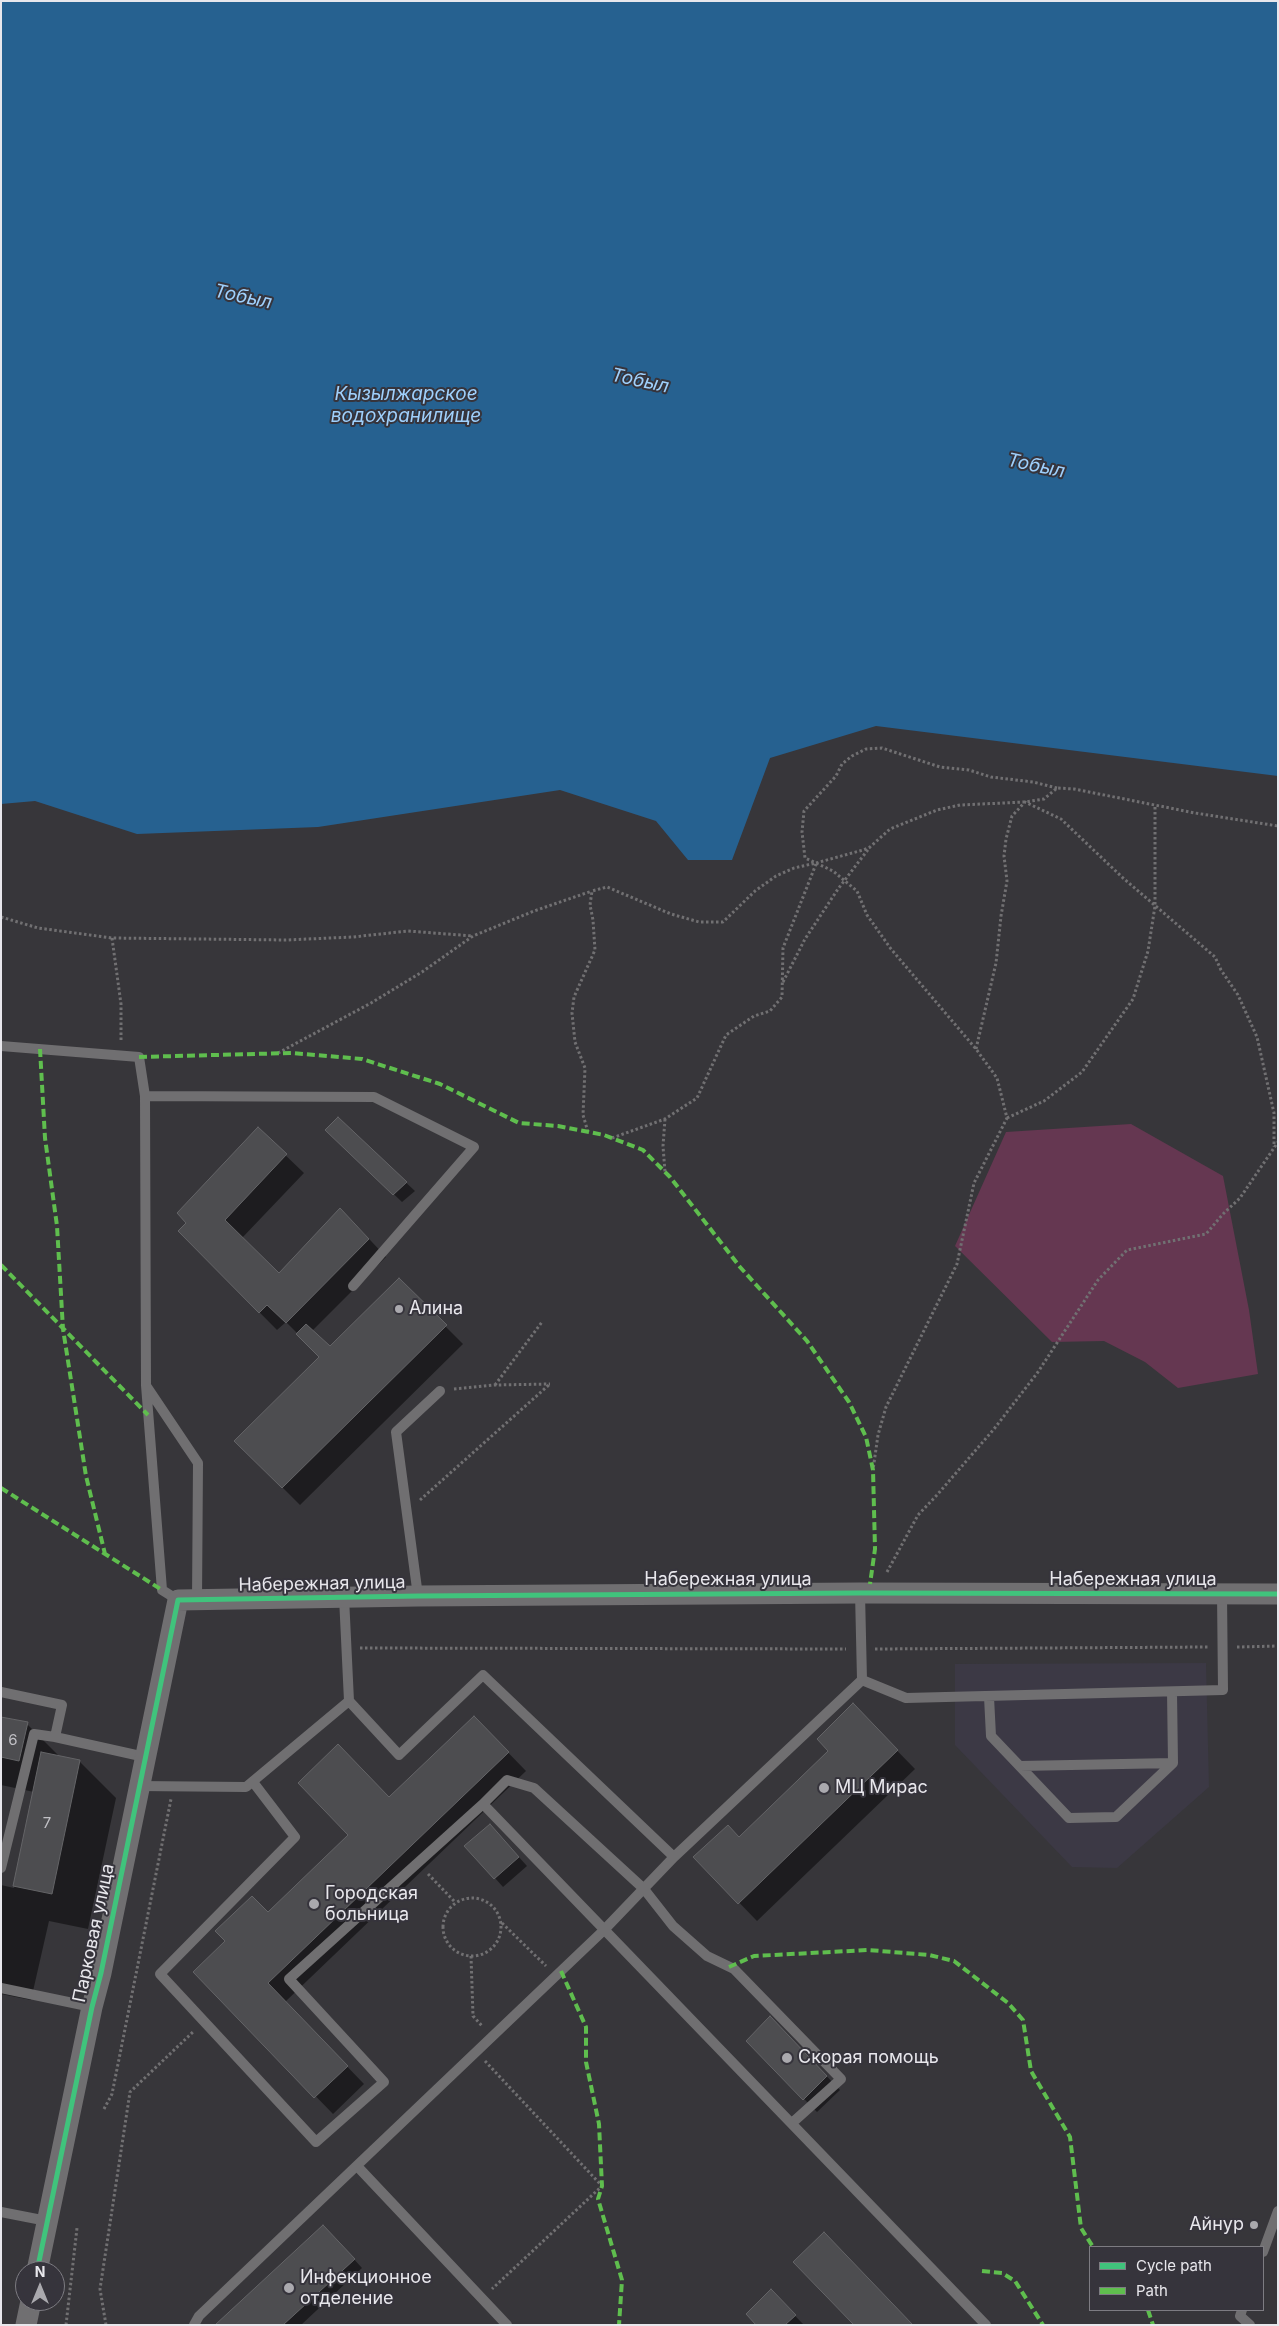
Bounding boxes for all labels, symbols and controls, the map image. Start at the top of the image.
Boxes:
water label: Тобыл [212,280,274,314]
water label: Тобыл [609,364,671,398]
water label: Кызылжарское водохранилище [331,383,481,427]
water label: Тобыл [1005,449,1067,483]
place label: Алина [409,1298,463,1320]
marker: Алина [393,1303,405,1315]
street label: Набережная улица [644,1569,812,1591]
street label: Набережная улица [1049,1569,1217,1591]
street label: Набережная улица [238,1572,406,1596]
house number: 6 [8,1731,18,1749]
place label: МЦ Мирас [835,1777,928,1799]
marker: МЦ Мирас [817,1781,831,1795]
house number: 7 [43,1814,51,1832]
street label: Парковая улица [69,1862,119,2004]
place label: Городская больница [325,1883,418,1926]
marker: Городская больница [307,1897,321,1911]
place label: Скорая помощь [798,2047,939,2069]
marker: Скорая помощь [780,2051,794,2065]
place label: Айнур [1189,2214,1244,2236]
marker: Айнур [1248,2219,1260,2231]
legend [1089,2246,1264,2311]
text: Cycle path [1136,2256,1212,2275]
north arrow [15,2261,65,2311]
text: N [35,2263,45,2280]
place label: Инфекционное отделение [300,2267,432,2310]
marker: Инфекционное отделение [282,2281,296,2295]
text: Path [1136,2281,1168,2300]

